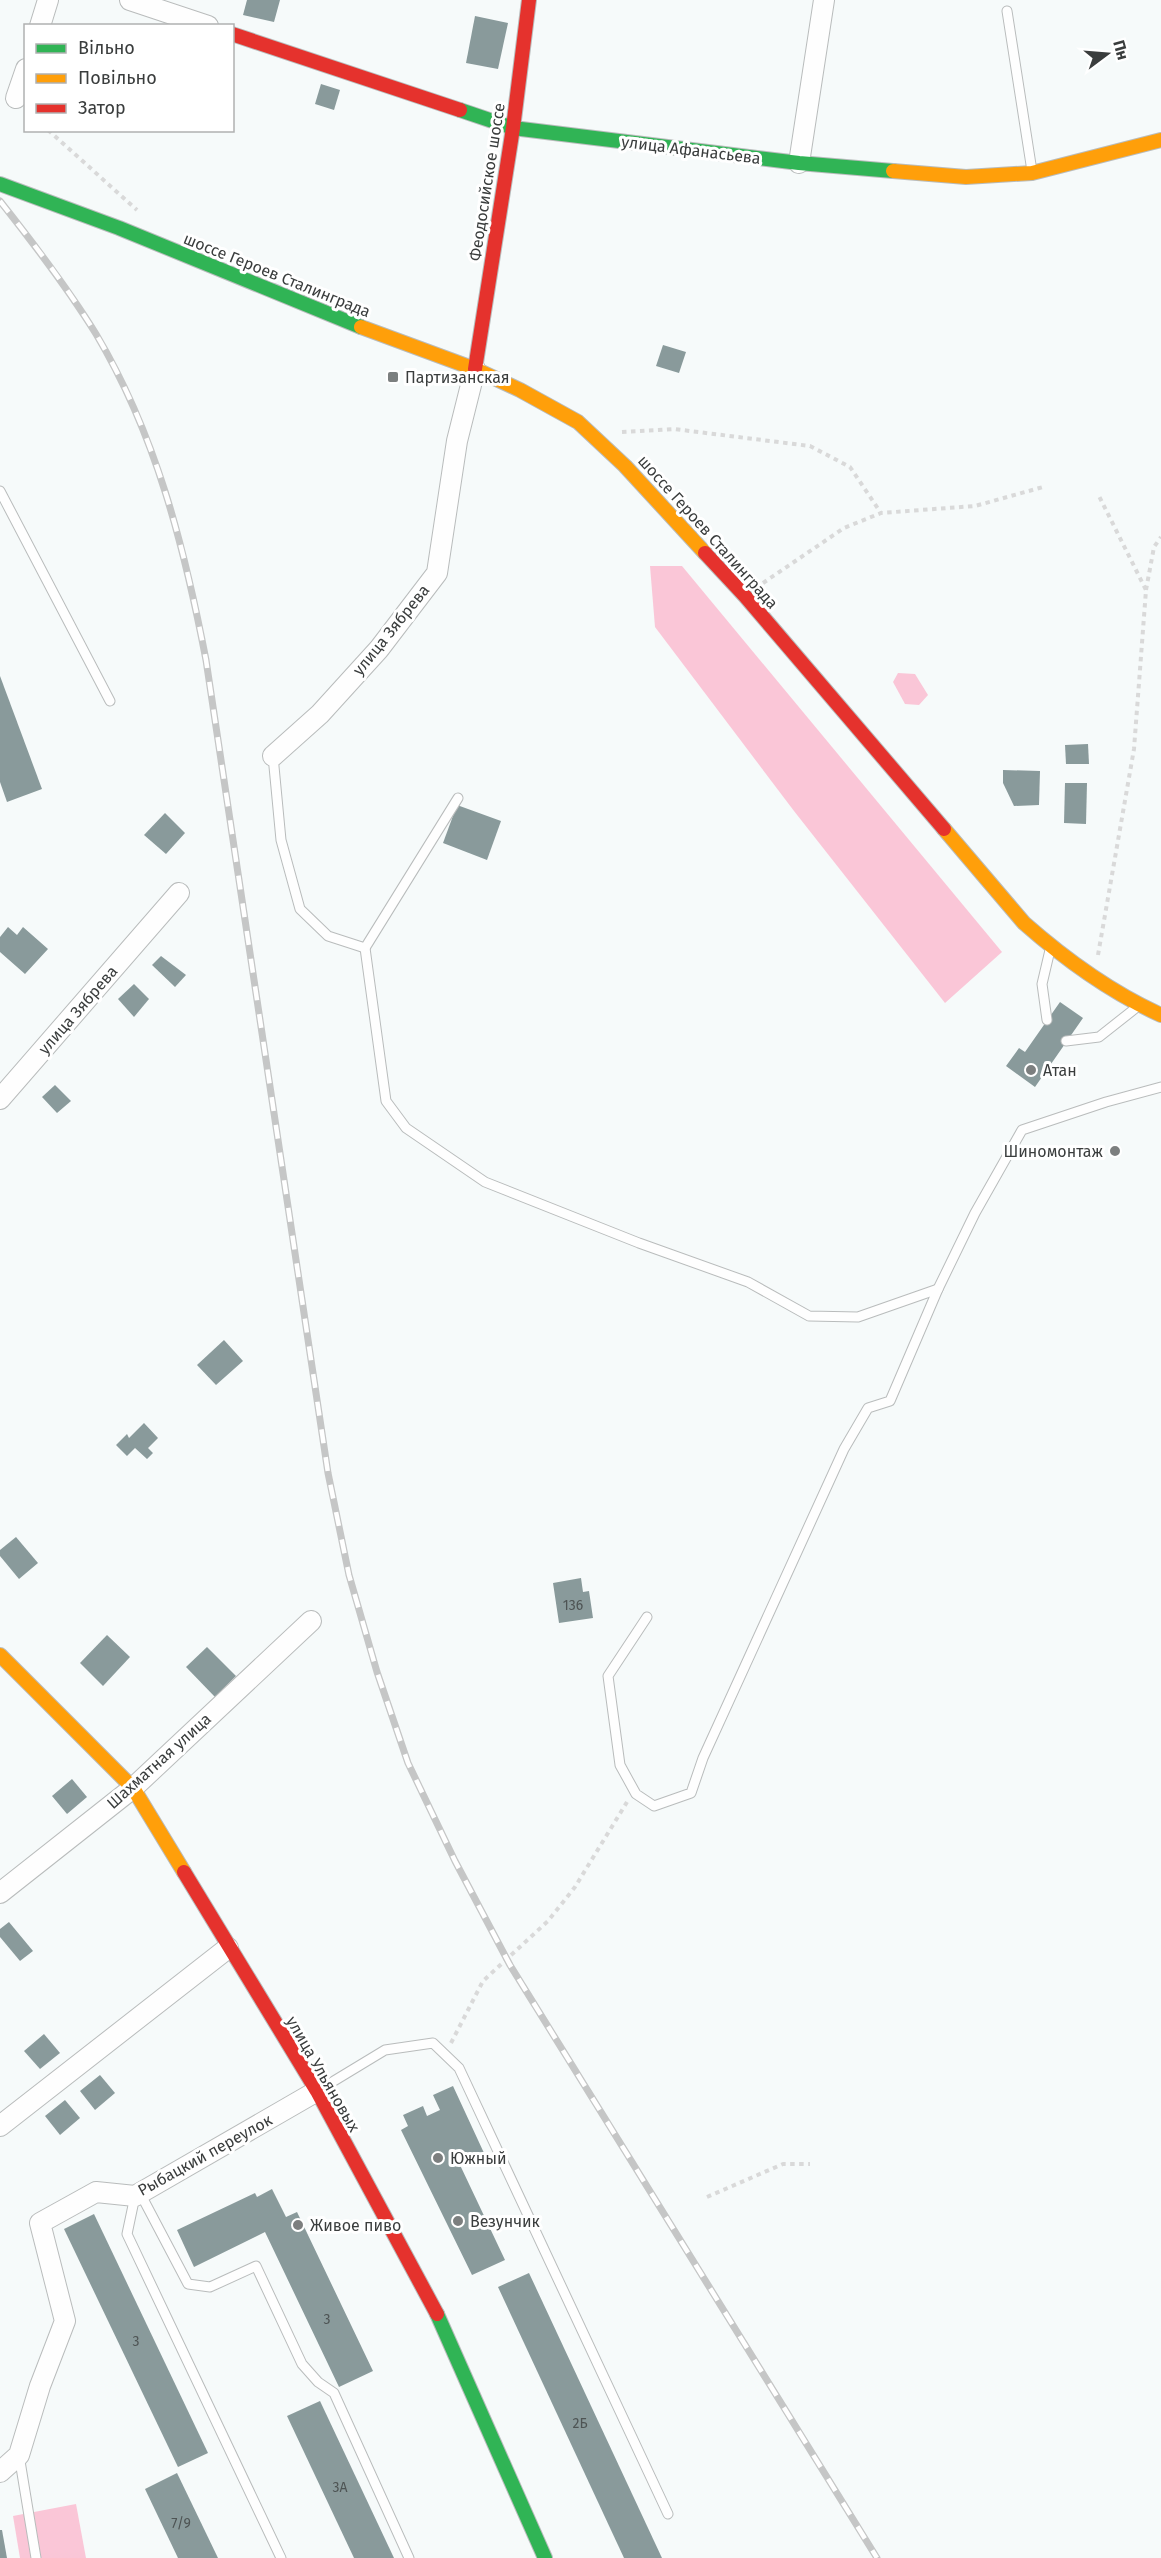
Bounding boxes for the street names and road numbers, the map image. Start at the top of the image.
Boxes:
street label: Феодосийское шоссе [465,102,509,262]
street label: улица Афанасьева [620,132,762,168]
street label: шоссе Героев Сталинграда [181,229,373,321]
street label: шоссе Героев Сталинграда [634,451,782,613]
street label: улица Зябрева [349,581,433,679]
street label: улица Зябрева [34,962,122,1058]
street label: Шахматная улица [103,1709,215,1813]
street label: улица Ульяновых [282,2013,364,2135]
street label: Рыбацкий переулок [135,2110,276,2200]

